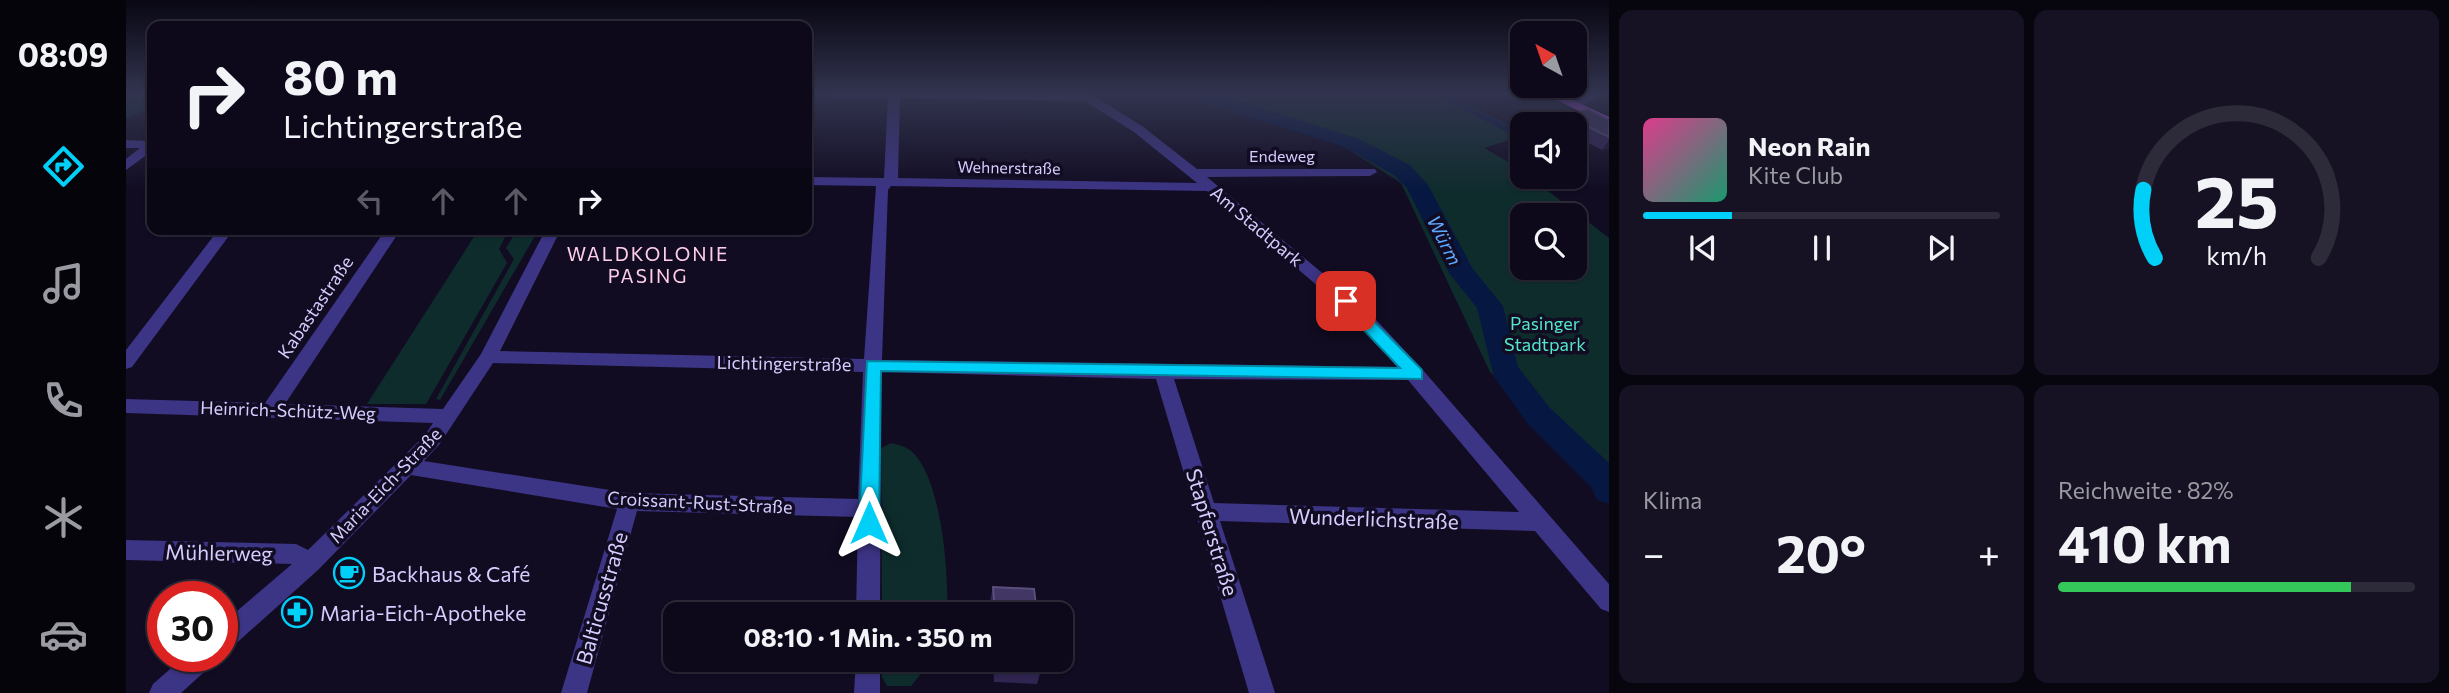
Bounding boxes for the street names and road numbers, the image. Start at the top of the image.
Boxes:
street label: Endeweg [1249,146,1315,165]
street label: Wehnerstraße [957,157,1061,177]
street label: Am Stadtpark [1206,181,1308,271]
street label: Kabastastraße [273,252,357,362]
street label: Lichtingerstraße [716,351,852,375]
street label: Heinrich-Schütz-Weg [200,396,376,424]
street label: Maria-Eich-Straße [324,423,446,547]
street label: Stapferstraße [1182,465,1244,599]
street label: Croissant-Rust-Straße [607,486,793,518]
street label: Wunderlichstraße [1289,503,1459,533]
street label: Balticusstraße [570,529,632,667]
street label: Mühlerweg [165,539,273,565]

